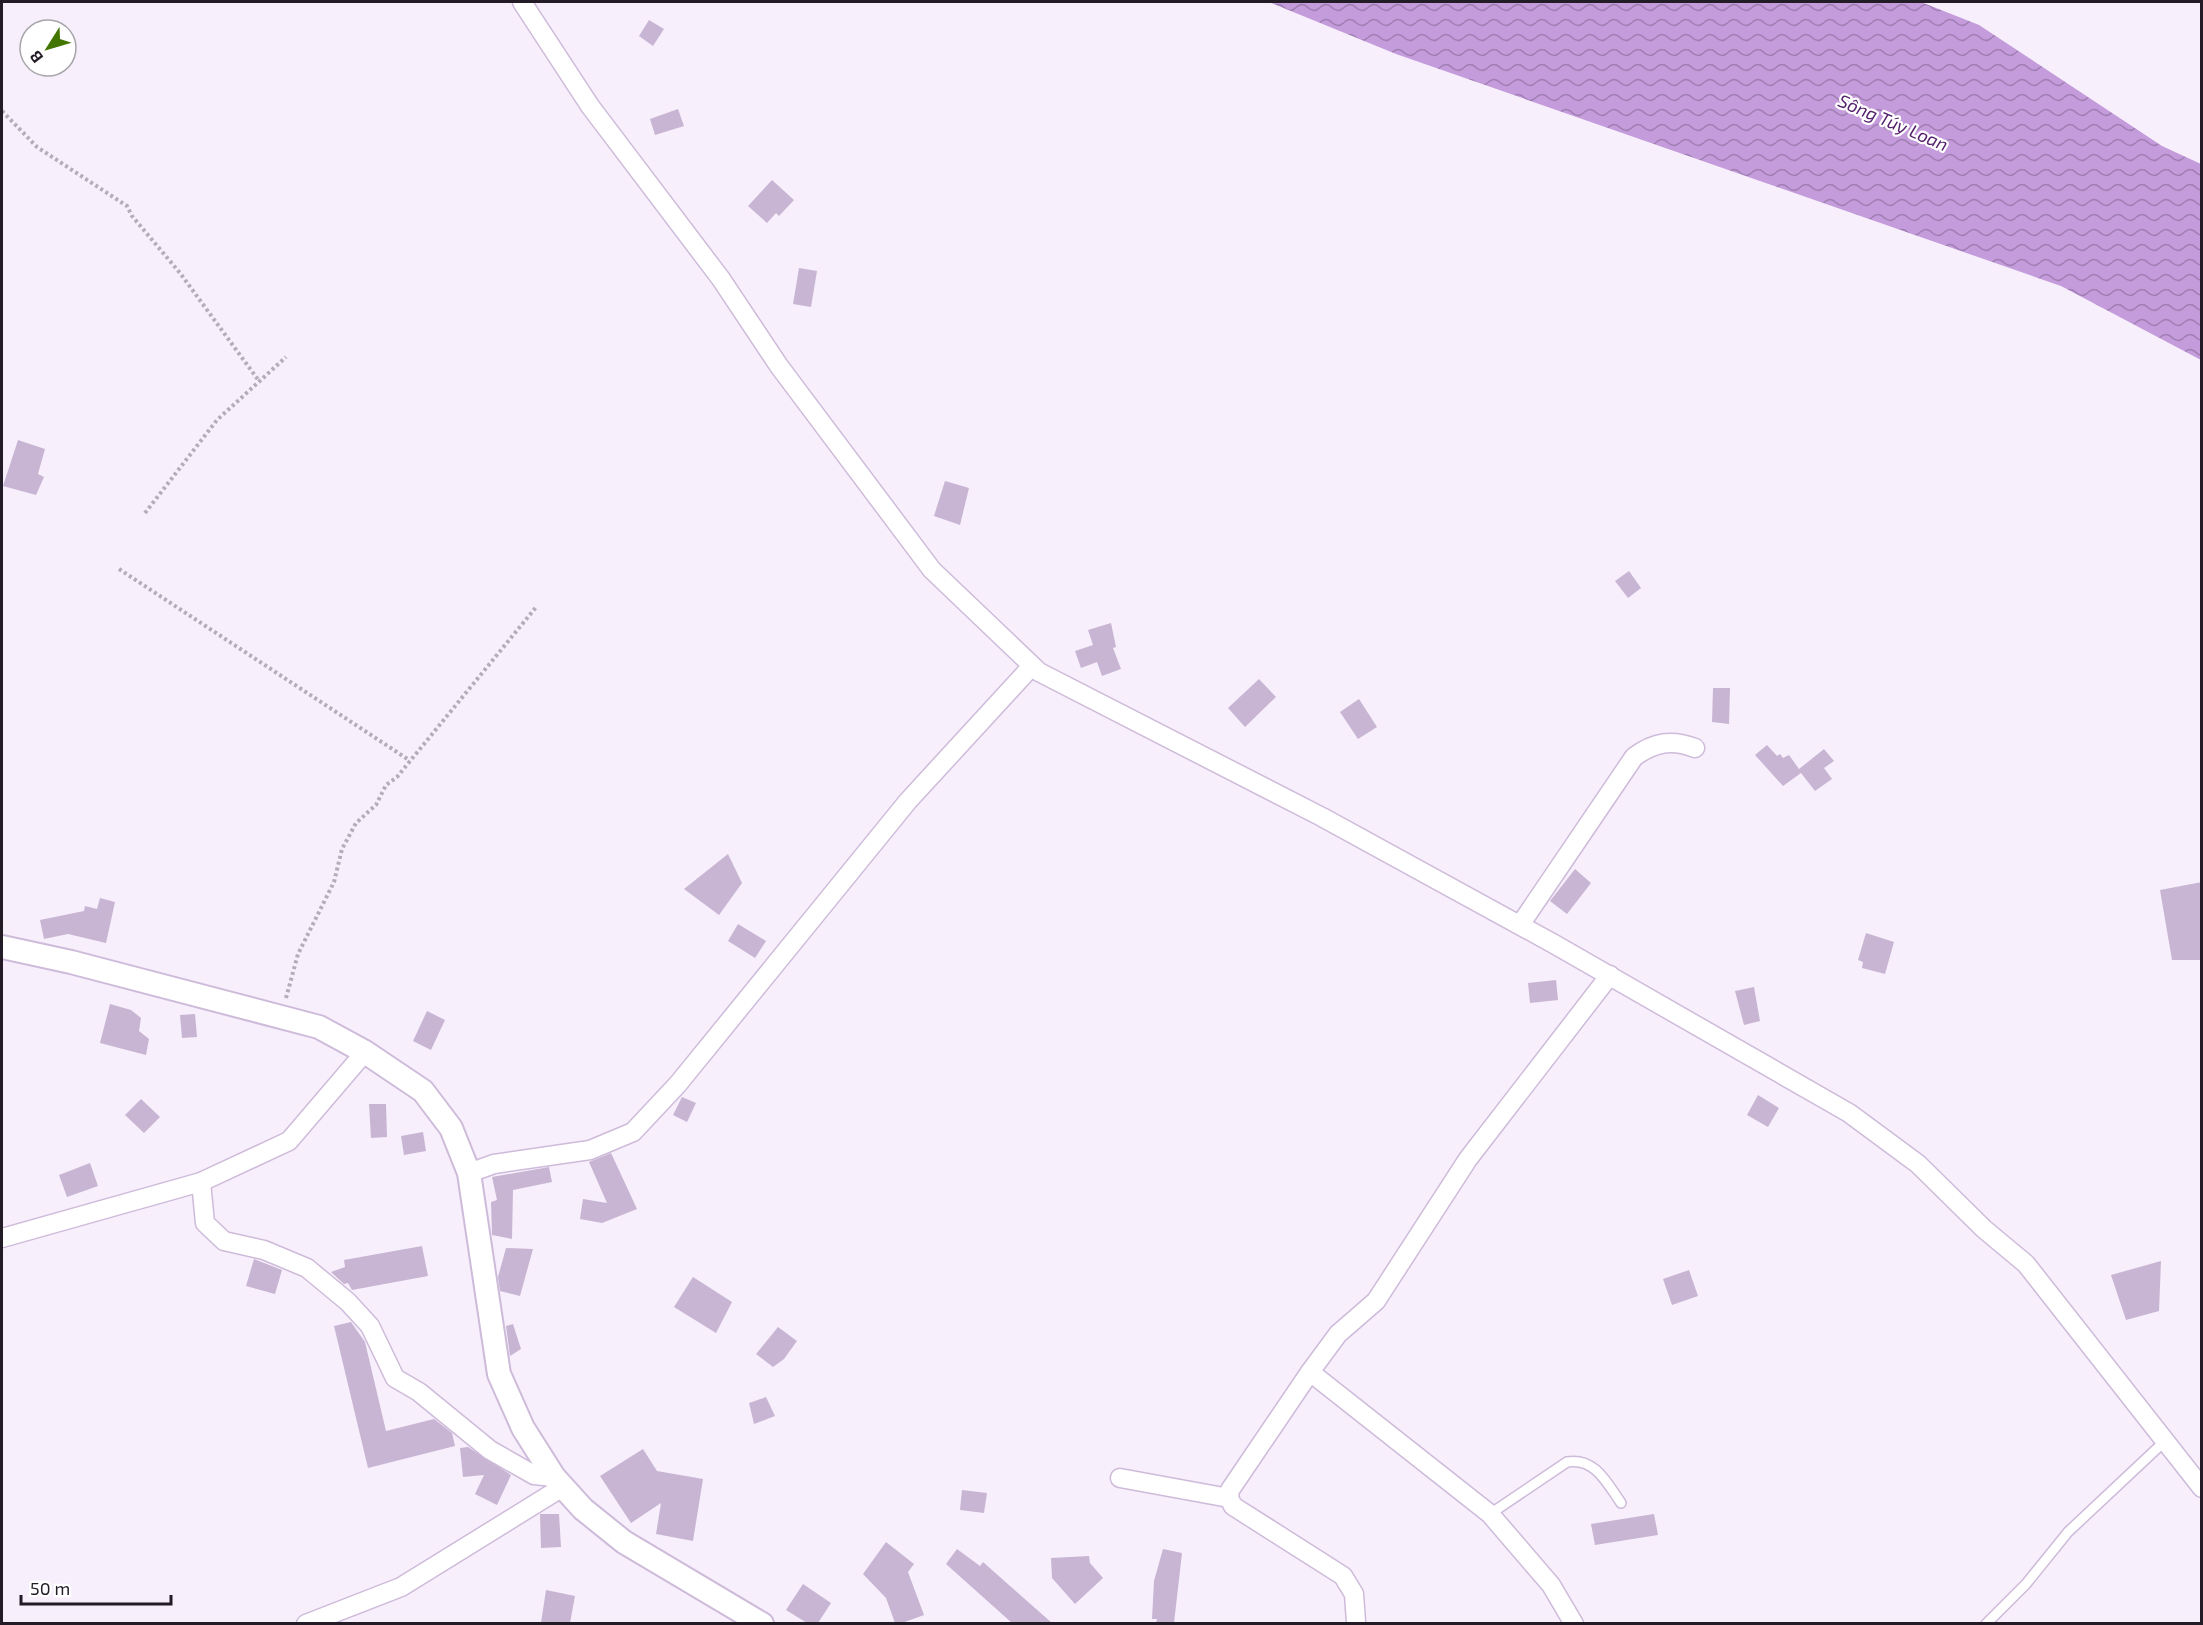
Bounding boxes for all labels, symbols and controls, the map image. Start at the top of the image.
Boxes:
north arrow [18,18,78,78]
text: B [25,48,46,67]
water label: Sông Túy Loan [1835,89,1952,155]
scale bar [21,1568,171,1606]
text: 50 m [30,1577,70,1599]

